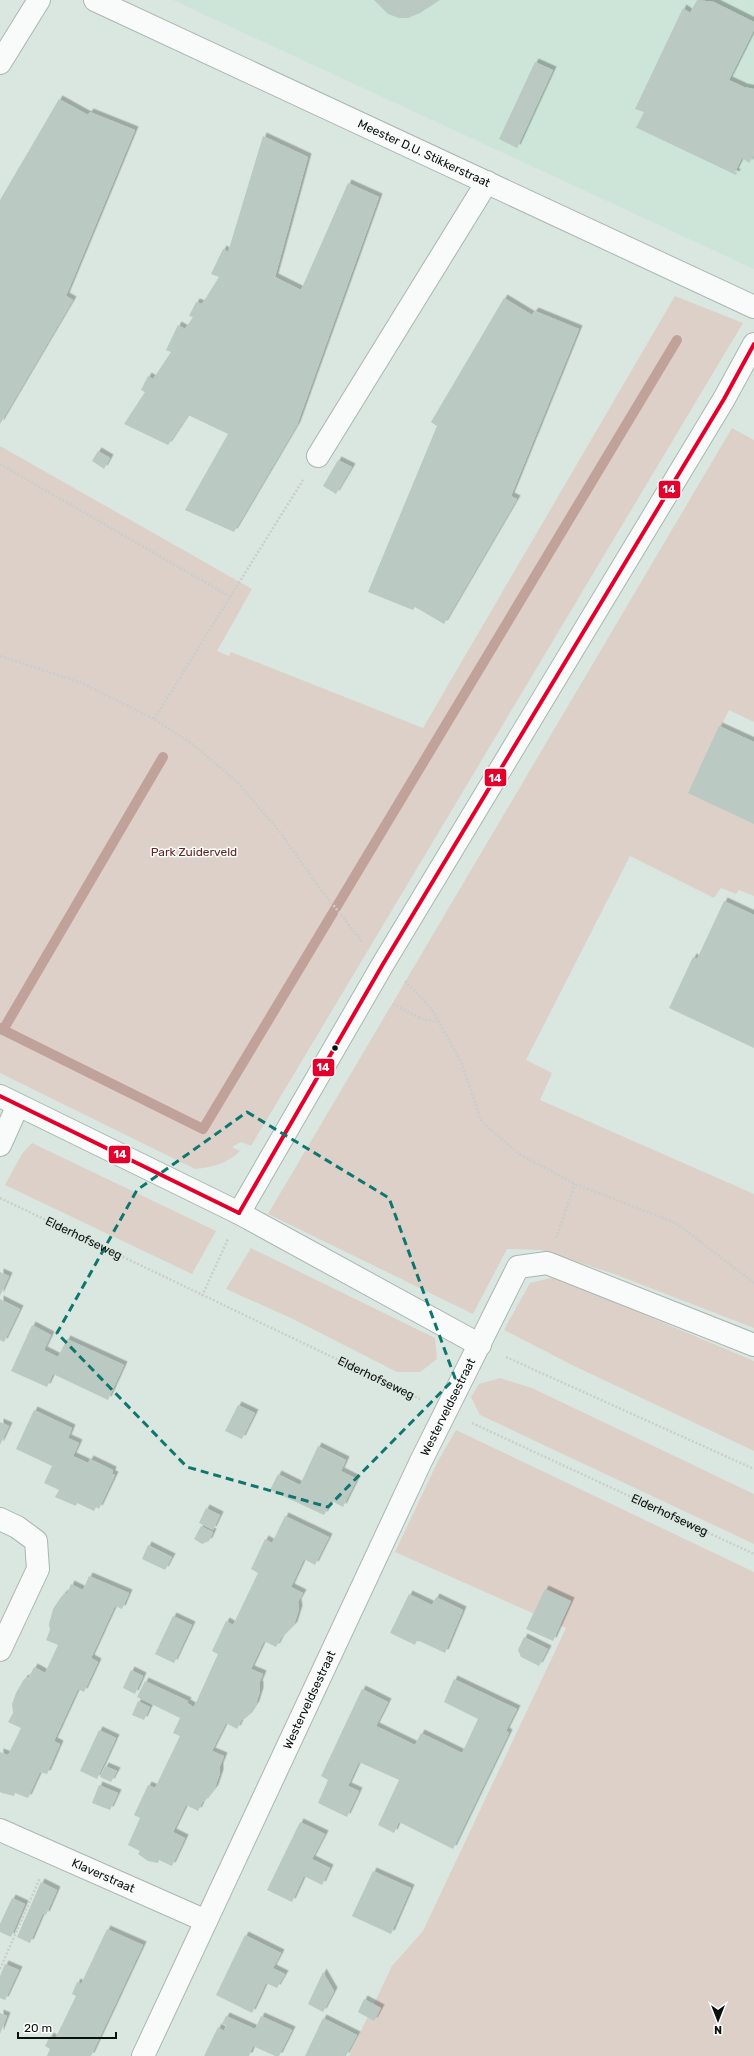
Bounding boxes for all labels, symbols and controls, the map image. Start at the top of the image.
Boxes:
street label: Meester D.U. Stikkerstraat [356,116,493,190]
line badge: 14 [658,480,681,499]
text: 14 [663,483,676,496]
line badge: 14 [484,768,507,787]
text: 14 [489,772,502,785]
park label: Park Zuiderveld [151,845,237,859]
unlabelled marker [330,1043,340,1053]
line badge: 14 [312,1058,335,1077]
text: 14 [317,1061,330,1074]
line badge: 14 [108,1145,131,1164]
text: 14 [114,1148,127,1161]
street label: Elderhofseweg [43,1214,125,1262]
street label: Elderhofseweg [335,1354,417,1402]
street label: Westerveldsestraat [418,1356,478,1458]
street label: Elderhofseweg [629,1491,711,1539]
street label: Westerveldsestraat [280,1648,339,1752]
street label: Klaverstraat [70,1856,137,1896]
north arrow [698,2000,738,2040]
scale bar [18,2014,116,2040]
text: 20 m [24,2021,52,2035]
text: N [714,2023,722,2036]

